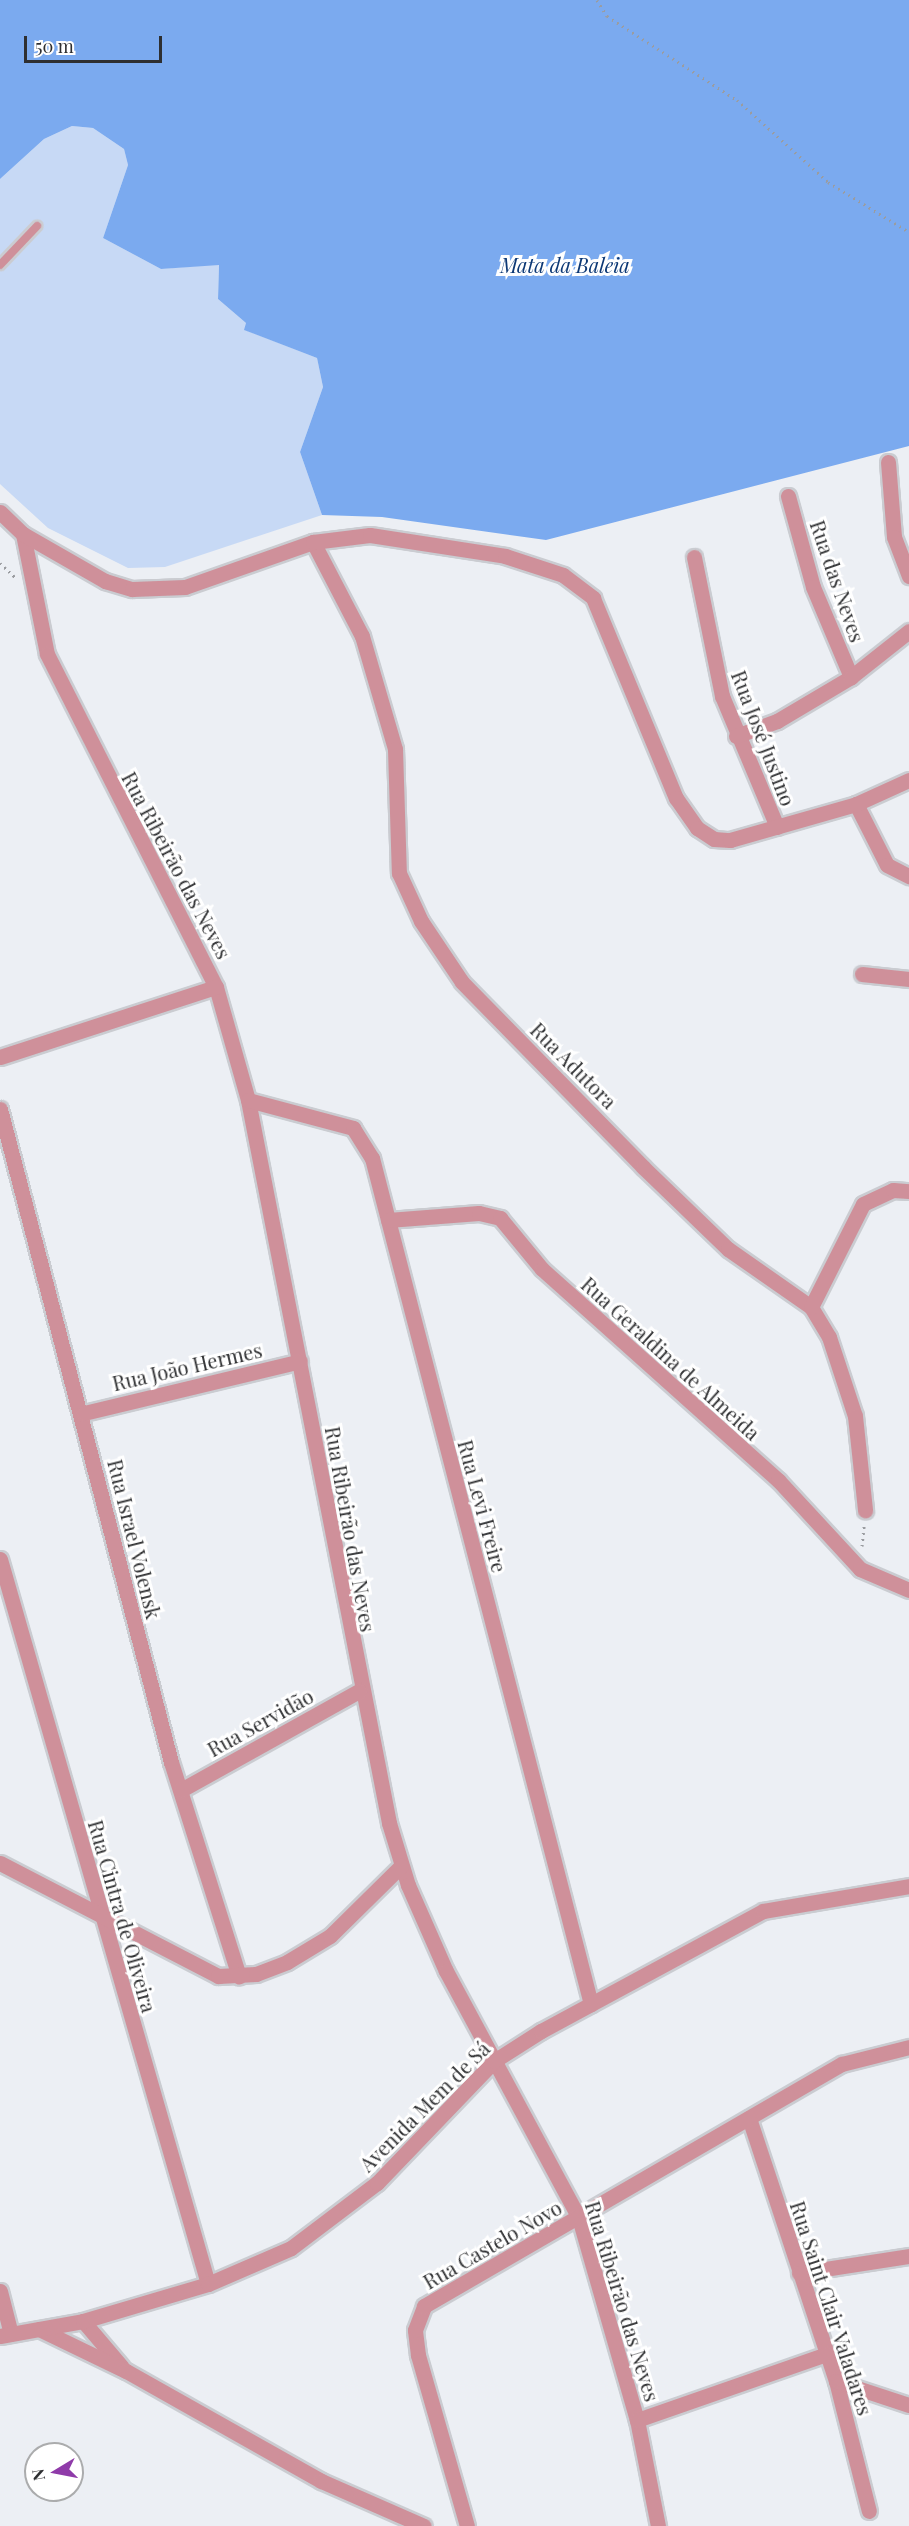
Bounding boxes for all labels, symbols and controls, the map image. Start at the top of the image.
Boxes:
scale bar [27,24,165,62]
text: 50 m [35,34,74,58]
park label: Mata da Baleia [500,252,630,276]
street label: Rua das Neves [806,517,870,645]
street label: Rua José Justino [727,667,801,809]
street label: Rua Ribeirão das Neves [117,767,237,963]
street label: Rua Adutora [526,1017,622,1113]
street label: Rua Geraldina de Almeida [576,1271,766,1445]
street label: Rua João Hermes [110,1337,264,1395]
street label: Rua Ribeirão das Neves [321,1424,381,1634]
street label: Rua Levi Freire [454,1437,512,1575]
street label: Rua Israel Volensk [103,1456,167,1622]
street label: Rua Servidão [203,1683,317,1761]
street label: Rua Cintra de Oliveira [84,1817,162,2015]
street label: Avenida Mem de Sá [354,2036,494,2176]
street label: Rua Castelo Novo [418,2195,566,2293]
street label: Rua Saint Clair Valadares [786,2197,878,2419]
street label: Rua Ribeirão das Neves [581,2198,665,2404]
north arrow [24,2442,84,2502]
text: N [26,2467,49,2482]

